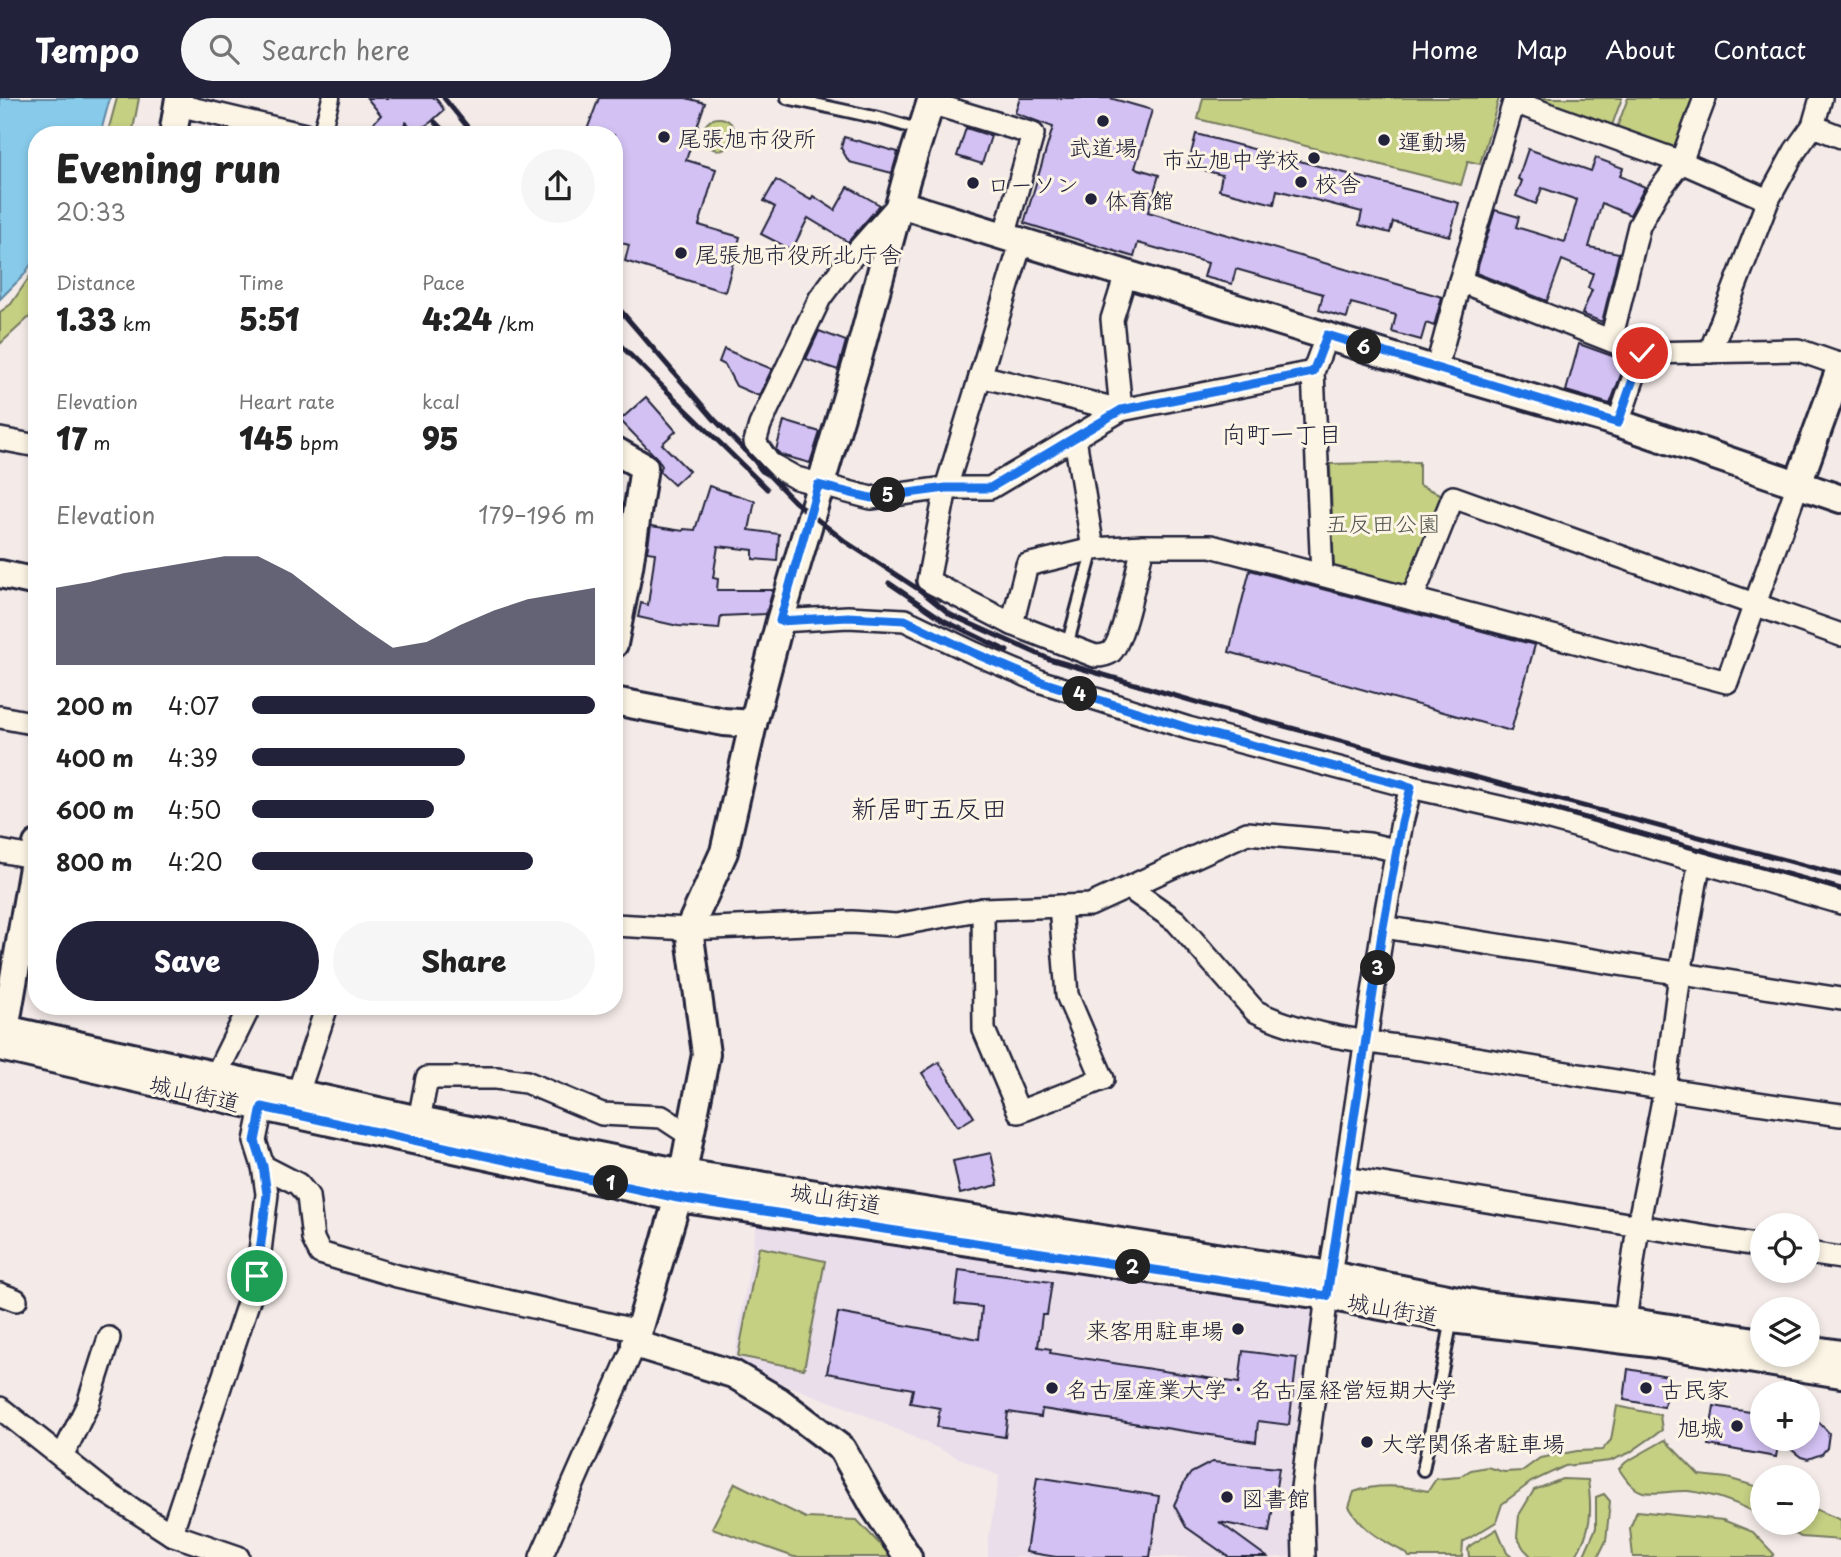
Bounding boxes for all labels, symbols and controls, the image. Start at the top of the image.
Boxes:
search box [181,18,671,81]
text: Tempo [35,24,139,74]
icon: search [205,30,243,68]
text: Search here [261,30,410,69]
text: Home [1411,31,1478,67]
text: Map [1516,31,1567,67]
text: About [1605,31,1675,67]
text: Contact [1713,31,1806,67]
marker: 武道場 [1095,113,1111,129]
place label: 尾張旭市役所 [678,120,816,155]
place label: 運動場 [1398,123,1467,158]
marker: 尾張旭市役所 [656,129,672,145]
place label: 武道場 [1069,129,1138,164]
marker: 運動場 [1376,132,1392,148]
text: Evening run [56,139,281,196]
place label: 市立旭中学校 [1162,141,1300,176]
button: share [521,149,595,223]
marker: 市立旭中学校 [1306,150,1322,166]
place label: 校舎 [1315,165,1361,200]
place label: ローソン [987,166,1079,201]
marker: 校舎 [1293,174,1309,190]
marker: ローソン [965,175,981,191]
place label: 体育館 [1105,182,1174,217]
marker: 体育館 [1083,191,1099,207]
text: 20:33 [56,194,126,229]
place label: 尾張旭市役所北庁舎 [695,236,902,271]
marker: 尾張旭市役所北庁舎 [673,245,689,261]
text: Distance [56,268,136,296]
text: Time [239,268,284,296]
text: Pace [422,268,465,296]
text: 1.33 [56,296,116,341]
text: 5:51 [239,296,299,341]
text: 4:24 [422,296,492,341]
text: km [116,309,151,337]
text: /km [492,309,535,337]
pin [1612,323,1672,383]
pin: 6 [1346,330,1382,364]
text: 6 [1357,332,1370,360]
icon: check [1623,334,1661,372]
text: Elevation [56,387,138,415]
text: Heart rate [239,387,335,415]
text: kcal [422,387,460,415]
text: 17 [56,415,87,460]
text: 145 [239,415,294,460]
text: 95 [422,415,459,460]
district label: 向町一丁目 [1222,415,1342,451]
text: m [87,428,111,456]
text: bpm [294,428,339,456]
pin: 5 [870,478,906,512]
text: 5 [881,480,894,508]
text: Elevation [56,497,155,532]
text: 179–196 m [478,497,595,532]
park label: 五反田公園 [1326,505,1441,540]
pin: 4 [1062,676,1098,712]
text: 4 [1073,679,1086,707]
text: 200 m [56,688,133,723]
text: 4:07 [168,688,219,723]
text: 400 m [56,740,134,775]
text: 4:39 [168,740,218,775]
district label: 新居町五反田 [851,788,1007,827]
text: 600 m [56,792,134,827]
text: 4:50 [168,792,221,827]
text: 800 m [56,844,133,879]
text: 4:20 [168,844,223,879]
button: Save [56,921,319,1001]
button: Share [333,921,595,1001]
pin: 3 [1360,950,1396,986]
text: 3 [1371,953,1384,981]
street label: 城山街道 [146,1065,244,1119]
pin: 1 [594,1166,628,1200]
text: 1 [606,1168,615,1196]
street label: 城山街道 [788,1173,884,1221]
map controls [1750,1213,1820,1535]
button: locate [1750,1213,1820,1283]
pin [227,1246,287,1306]
pin: 2 [1116,1250,1150,1284]
text: 2 [1126,1252,1139,1280]
icon: arrive [238,1257,276,1295]
street label: 城山街道 [1345,1283,1441,1333]
button: layers [1750,1297,1820,1367]
place label: 来客用駐車場 [1086,1312,1224,1347]
marker: 来客用駐車場 [1230,1321,1246,1337]
place label: 名古屋産業大学・名古屋経営短期大学 [1066,1371,1457,1406]
place label: 古民家 [1660,1371,1729,1406]
marker: 名古屋産業大学・名古屋経営短期大学 [1044,1380,1060,1396]
marker: 古民家 [1638,1380,1654,1396]
button: + [1750,1381,1820,1451]
place label: 旭城 [1677,1409,1723,1444]
marker: 旭城 [1729,1418,1745,1434]
place label: 大学関係者駐車場 [1381,1425,1565,1460]
marker: 大学関係者駐車場 [1359,1434,1375,1450]
button: − [1750,1465,1820,1535]
place label: 図書館 [1241,1480,1310,1515]
marker: 図書館 [1219,1489,1235,1505]

